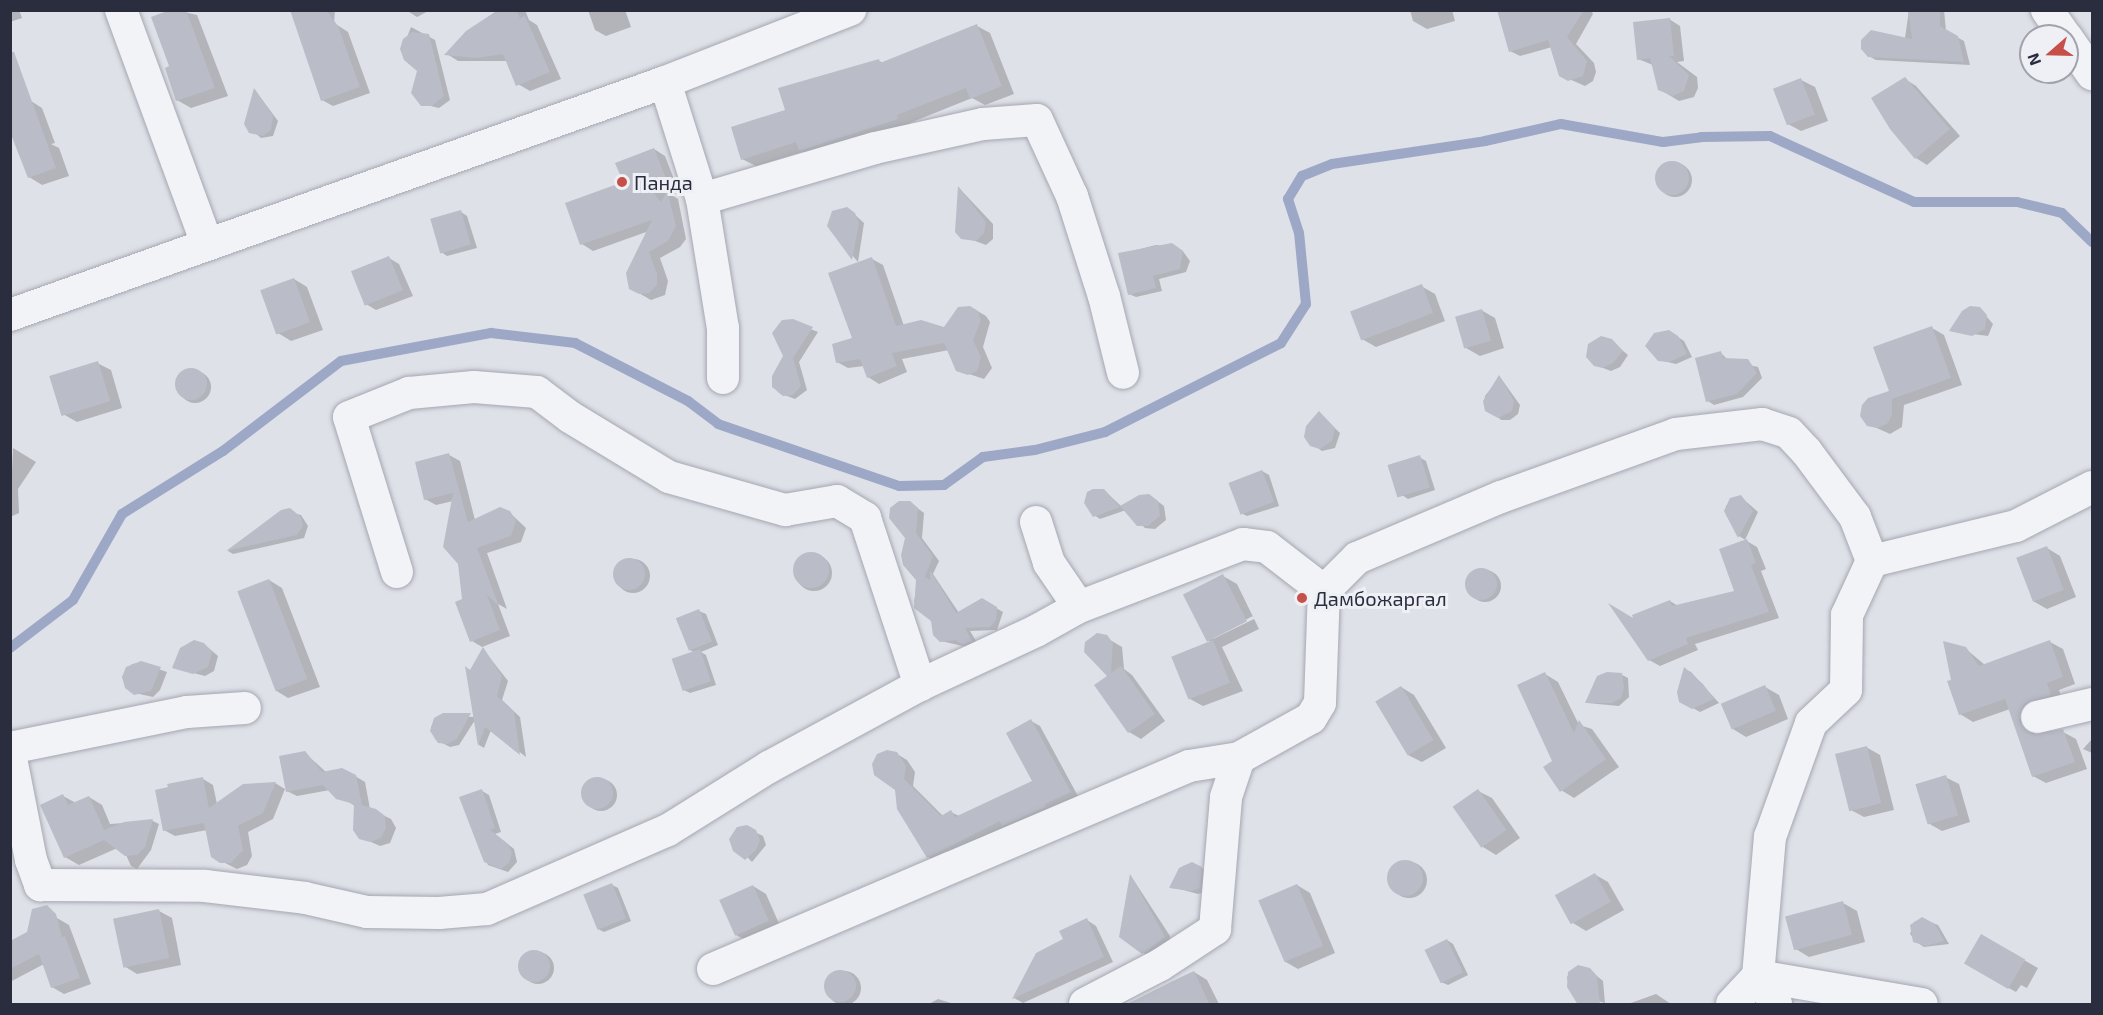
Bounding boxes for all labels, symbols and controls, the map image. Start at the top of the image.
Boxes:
north arrow [2019,24,2079,84]
text: N [2023,51,2044,68]
place label: Панда [634,170,693,194]
marker: Панда [615,175,629,189]
place label: Дамбожаргал [1314,586,1447,610]
marker: Дамбожаргал [1295,591,1309,605]

